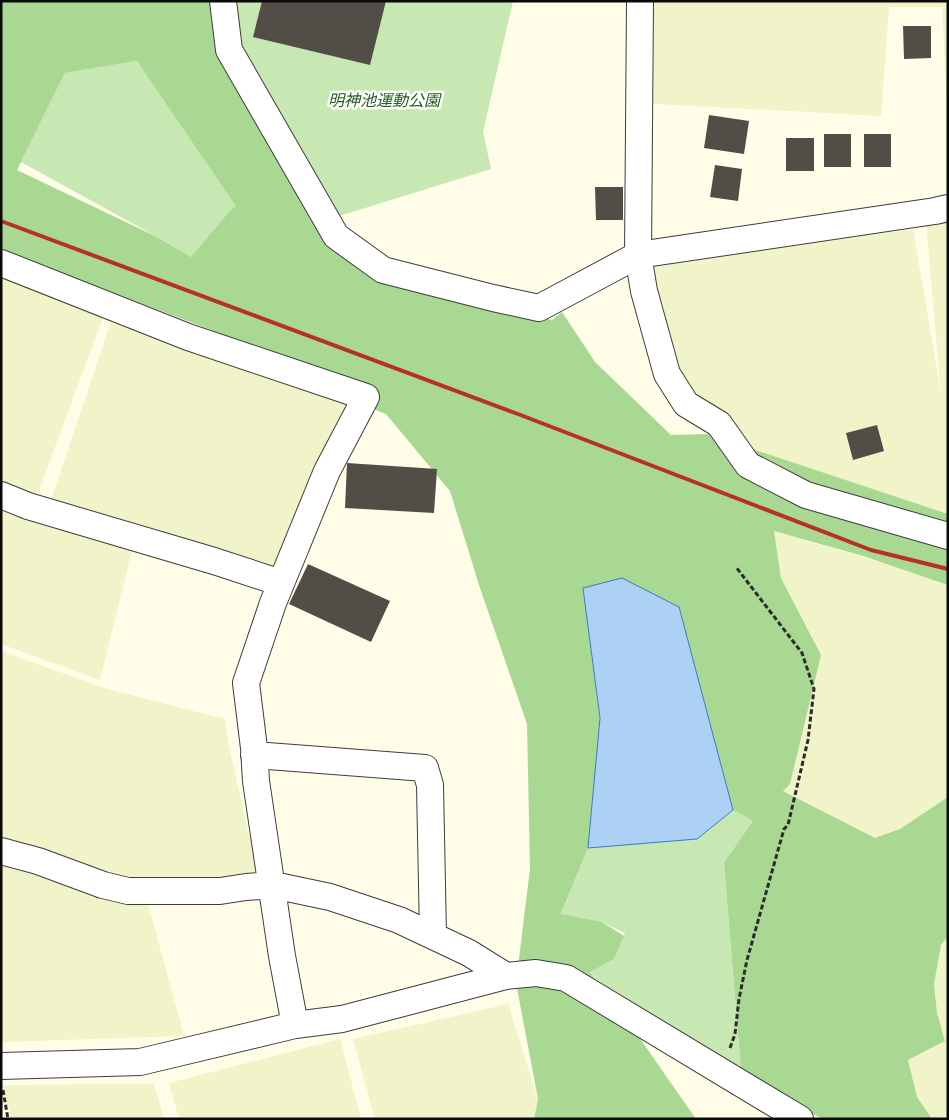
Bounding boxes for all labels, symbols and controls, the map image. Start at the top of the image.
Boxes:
park label: 明神池運動公園 [328,87,442,111]

